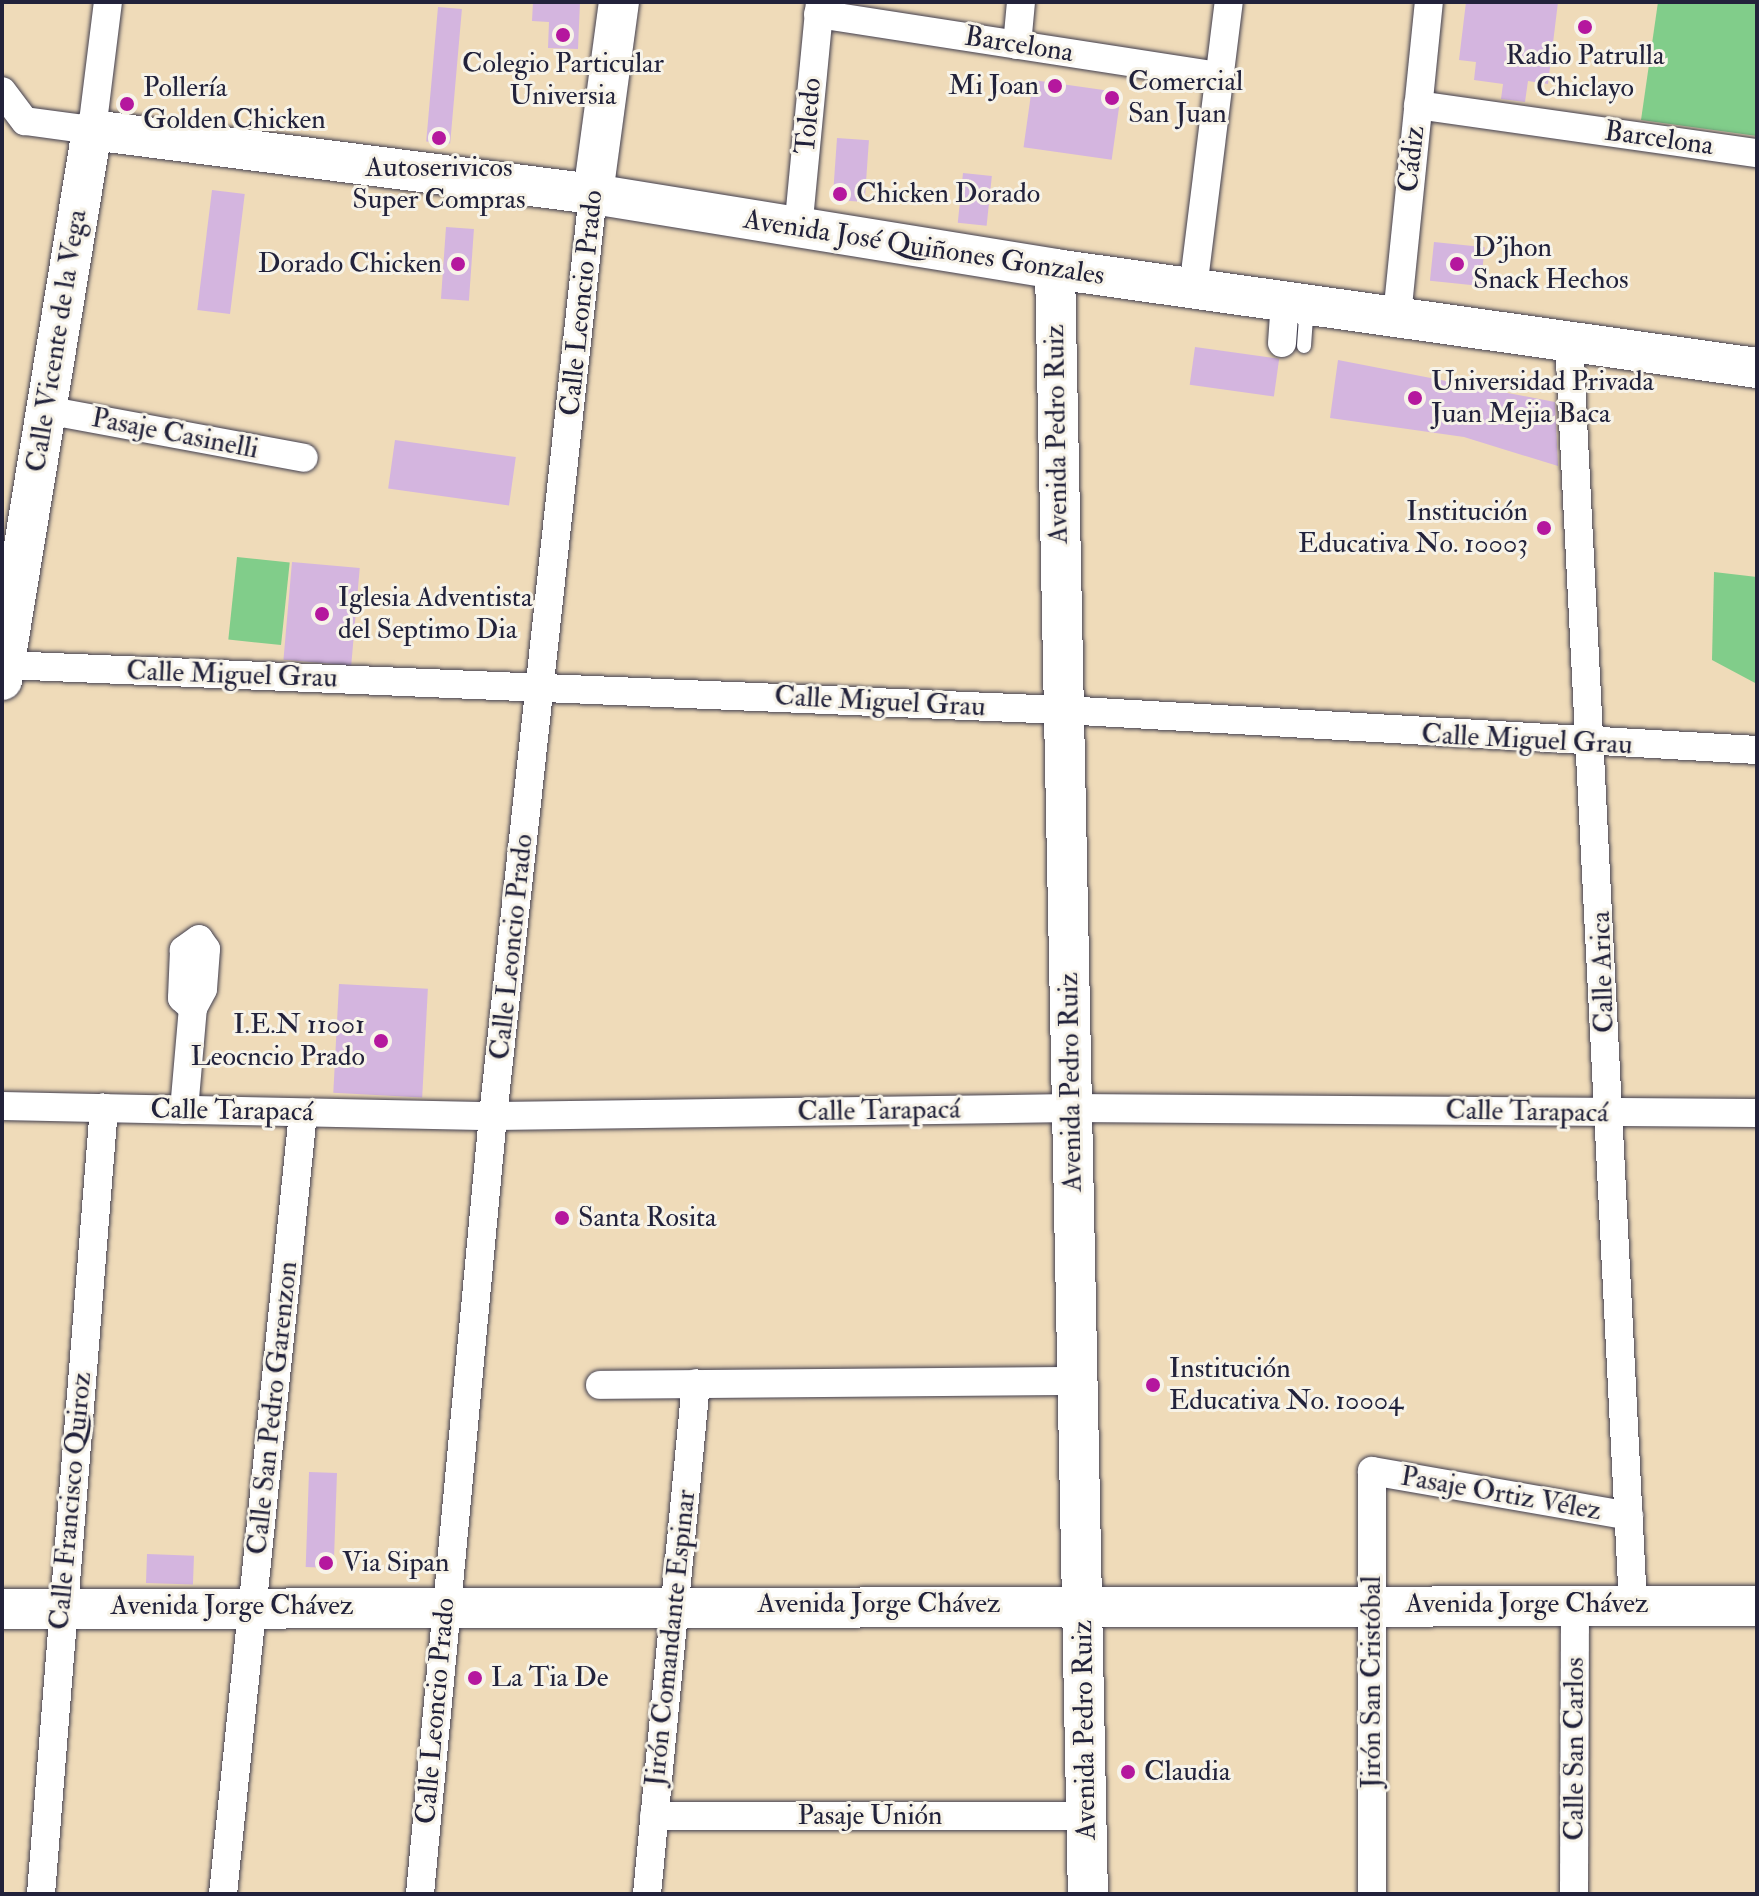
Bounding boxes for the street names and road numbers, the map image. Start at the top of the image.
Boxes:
street label: Barcelona [962,20,1076,70]
street label: Toledo [789,76,829,156]
street label: Barcelona [1602,115,1716,163]
street label: Cádiz [1392,124,1432,194]
street label: Calle Leoncio Prado [553,188,611,418]
street label: Avenida José Quiñones Gonzales [741,203,1107,293]
street label: Calle Vicente de la Vega [20,207,94,475]
street label: Avenida Pedro Ruiz [1038,324,1076,544]
street label: Pasaje Casinelli [89,401,261,467]
street label: Calle Miguel Grau [126,655,338,695]
street label: Calle Miguel Grau [774,680,986,724]
street label: Calle Miguel Grau [1421,718,1633,762]
street label: Calle Leoncio Prado [483,832,541,1062]
street label: Calle Arica [1584,910,1622,1034]
street label: Avenida Pedro Ruiz [1052,972,1090,1192]
street label: Calle Tarapacá [150,1093,314,1129]
street label: Calle Tarapacá [797,1093,961,1129]
street label: Calle Tarapacá [1445,1094,1609,1130]
street label: Calle San Pedro Garenzon [241,1260,305,1556]
street label: Calle Francisco Quiroz [43,1371,99,1631]
street label: Pasaje Ortiz Vélez [1398,1460,1604,1528]
street label: Jirón Comandante Espinar [639,1488,703,1788]
street label: Jirón San Cristóbal [1355,1576,1389,1788]
street label: Avenida Jorge Chávez [758,1587,1000,1621]
street label: Avenida Jorge Chávez [1406,1587,1648,1621]
street label: Avenida Jorge Chávez [111,1589,353,1623]
street label: Calle Leoncio Prado [409,1597,463,1825]
street label: Avenida Pedro Ruiz [1066,1620,1104,1840]
street label: Calle San Carlos [1558,1657,1592,1841]
street label: Pasaje Unión [798,1799,942,1833]

